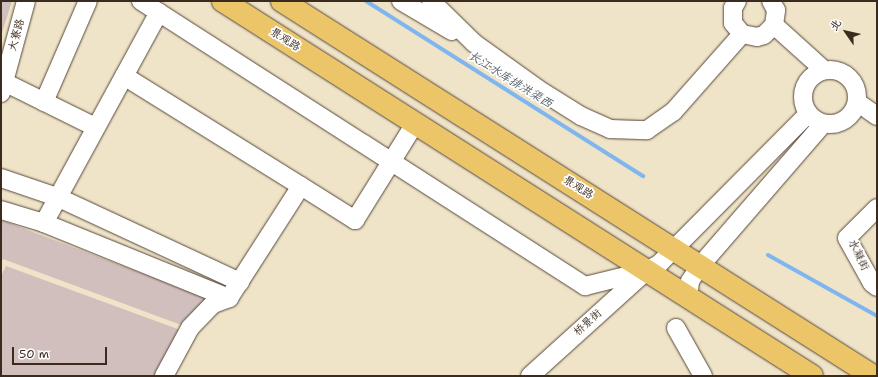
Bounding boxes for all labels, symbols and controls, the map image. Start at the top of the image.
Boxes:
north arrow [826,12,866,52]
text: 北 [826,16,845,34]
street label: 大寮路 [6,17,28,53]
street label: 景观路 [268,26,302,54]
water label: 长江水库排洪渠西 [465,48,555,112]
street label: 景观路 [561,174,595,202]
street label: 水凝街 [845,237,871,273]
street label: 桥景街 [571,307,605,339]
scale bar [14,339,109,365]
text: 50 m [19,346,49,362]

